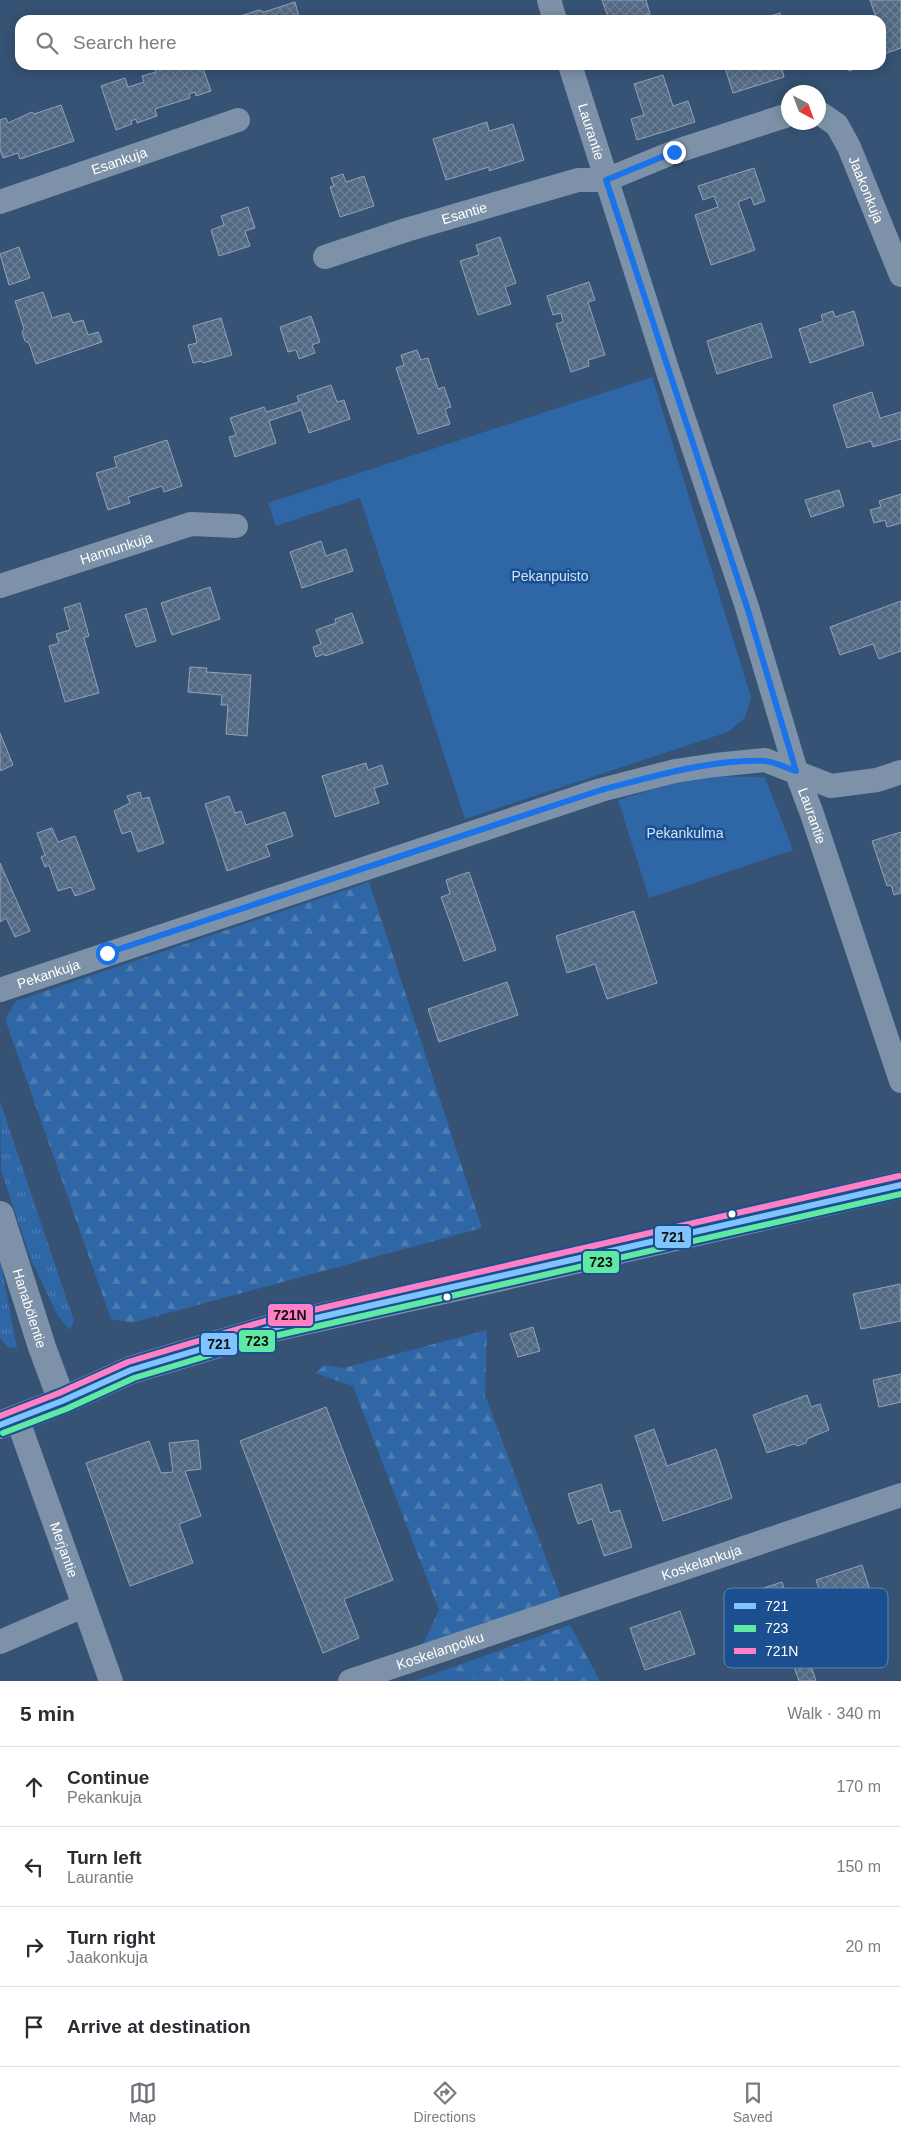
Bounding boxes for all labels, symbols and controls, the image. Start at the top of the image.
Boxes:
search box [15,15,886,70]
icon: search [33,29,61,57]
text: Search here [73,32,177,53]
north arrow [781,85,826,130]
street label: Laurantie [575,101,608,162]
route end [663,141,686,164]
street label: Esankuja [89,144,149,178]
street label: Jaakonkuja [846,154,887,226]
street label: Esantie [440,199,489,227]
street label: Hannunkuja [78,529,154,567]
park label: Pekanpuisto [511,568,589,584]
street label: Laurantie [795,785,829,846]
park label: Pekankulma [646,825,724,841]
route start [96,942,119,965]
street label: Pekankuja [15,956,82,992]
unlabelled marker [727,1209,737,1219]
line badge: 721 [654,1225,692,1249]
text: 721 [661,1229,685,1245]
line badge: 723 [582,1250,620,1274]
text: 723 [589,1254,613,1270]
street label: Hanabölentie [10,1267,50,1350]
unlabelled marker [442,1292,452,1302]
line badge: 721N [267,1303,314,1327]
text: 721N [273,1307,307,1323]
line badge: 723 [238,1329,276,1353]
line badge: 721 [200,1332,238,1356]
text: 723 [245,1333,269,1349]
text: 721 [207,1336,231,1352]
street label: Merjantie [47,1520,81,1580]
street label: Koskelankuja [659,1541,744,1583]
legend [724,1588,888,1668]
text: 721 [765,1598,789,1614]
text: 723 [765,1620,789,1636]
street label: Koskelanpolku [394,1628,486,1673]
text: 721N [765,1643,798,1659]
text: 5 min [20,1702,75,1725]
text: Walk · 340 m [787,1705,881,1722]
text: Continue [67,1767,149,1788]
icon: ahead [20,1773,48,1801]
text: 170 m [837,1778,881,1795]
text: Pekankuja [67,1789,142,1806]
text: Turn left [67,1847,142,1868]
icon: left [20,1853,48,1881]
text: 150 m [837,1858,881,1875]
text: Laurantie [67,1869,134,1886]
text: Turn right [67,1927,155,1948]
icon: right [20,1933,48,1961]
text: 20 m [845,1938,881,1955]
text: Jaakonkuja [67,1949,148,1966]
icon: arrive [20,2013,48,2041]
text: Arrive at destination [67,2016,251,2037]
tab: Map [129,2079,157,2125]
tab: Directions [414,2079,476,2125]
tab: Saved [733,2079,772,2125]

